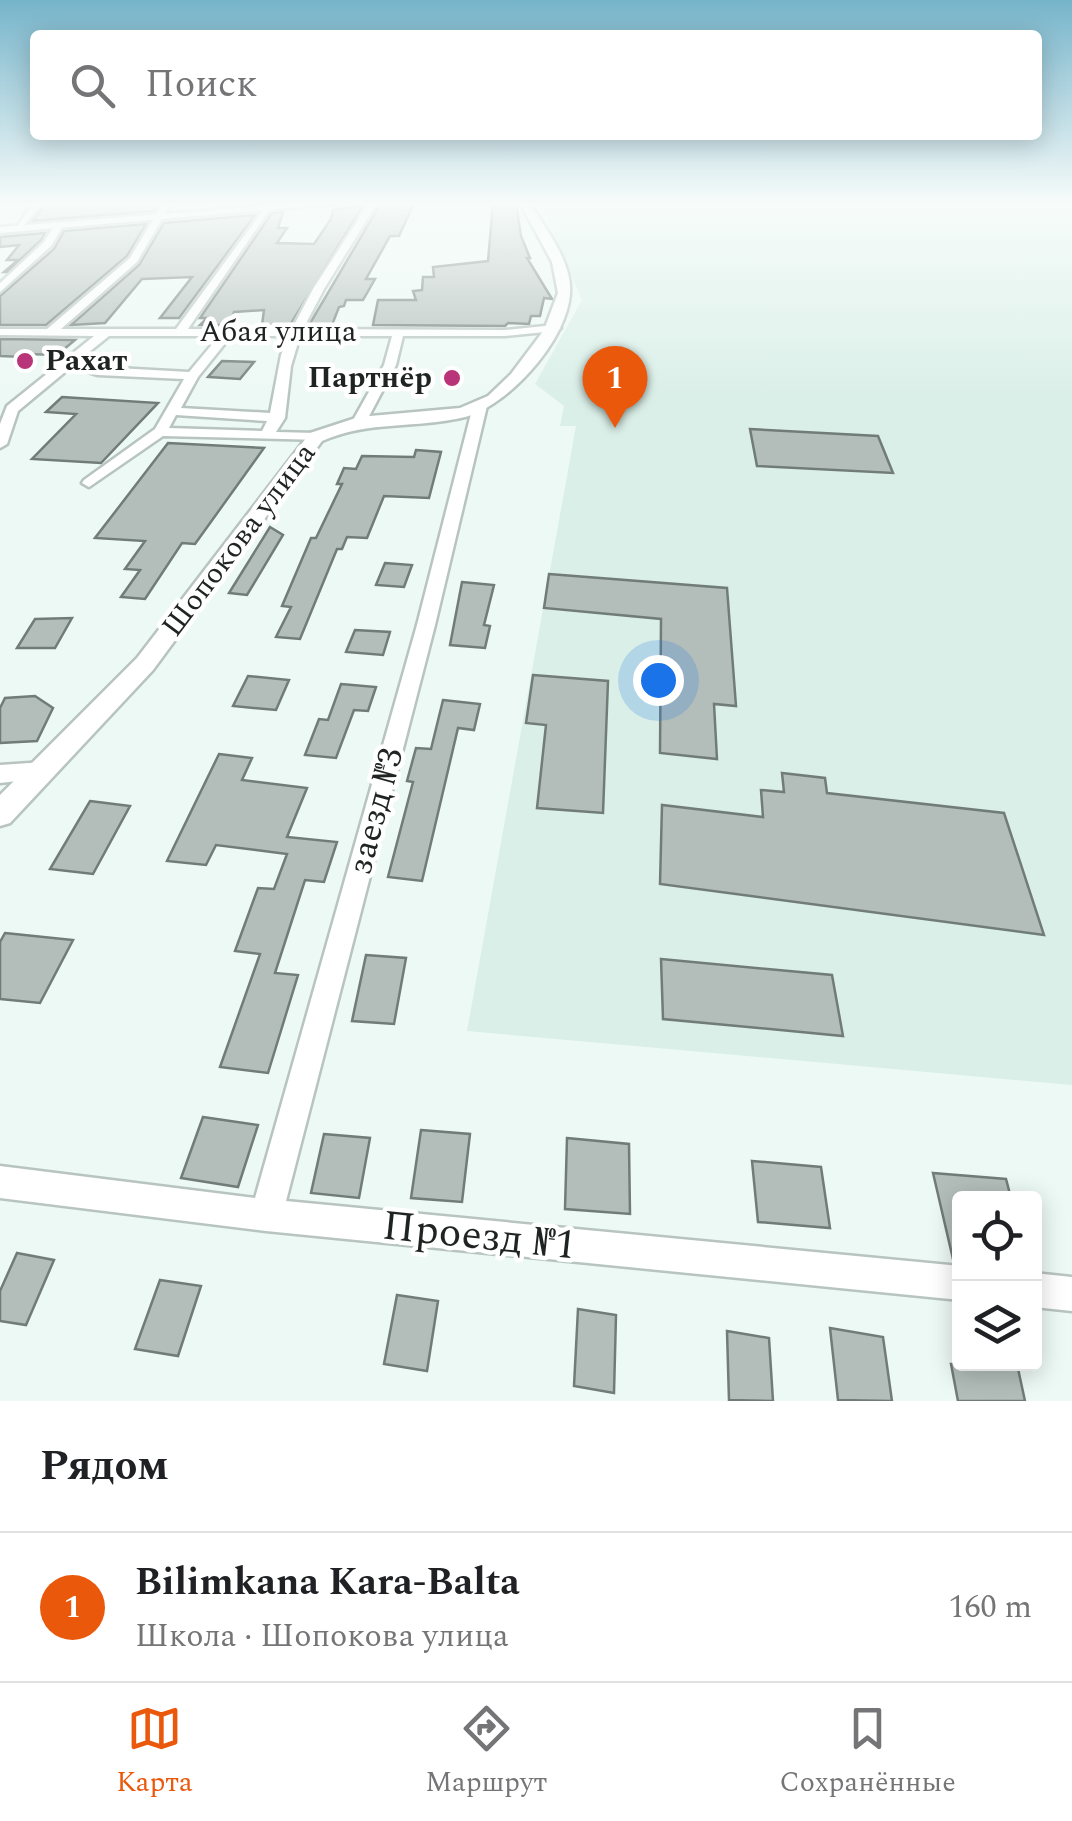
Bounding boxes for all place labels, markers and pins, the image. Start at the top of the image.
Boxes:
place label: Рахат [45,338,127,384]
pin: 1 [582,346,648,428]
marker: Рахат [14,350,36,372]
place label: Партнёр [308,355,432,401]
marker: Партнёр [441,367,463,389]

